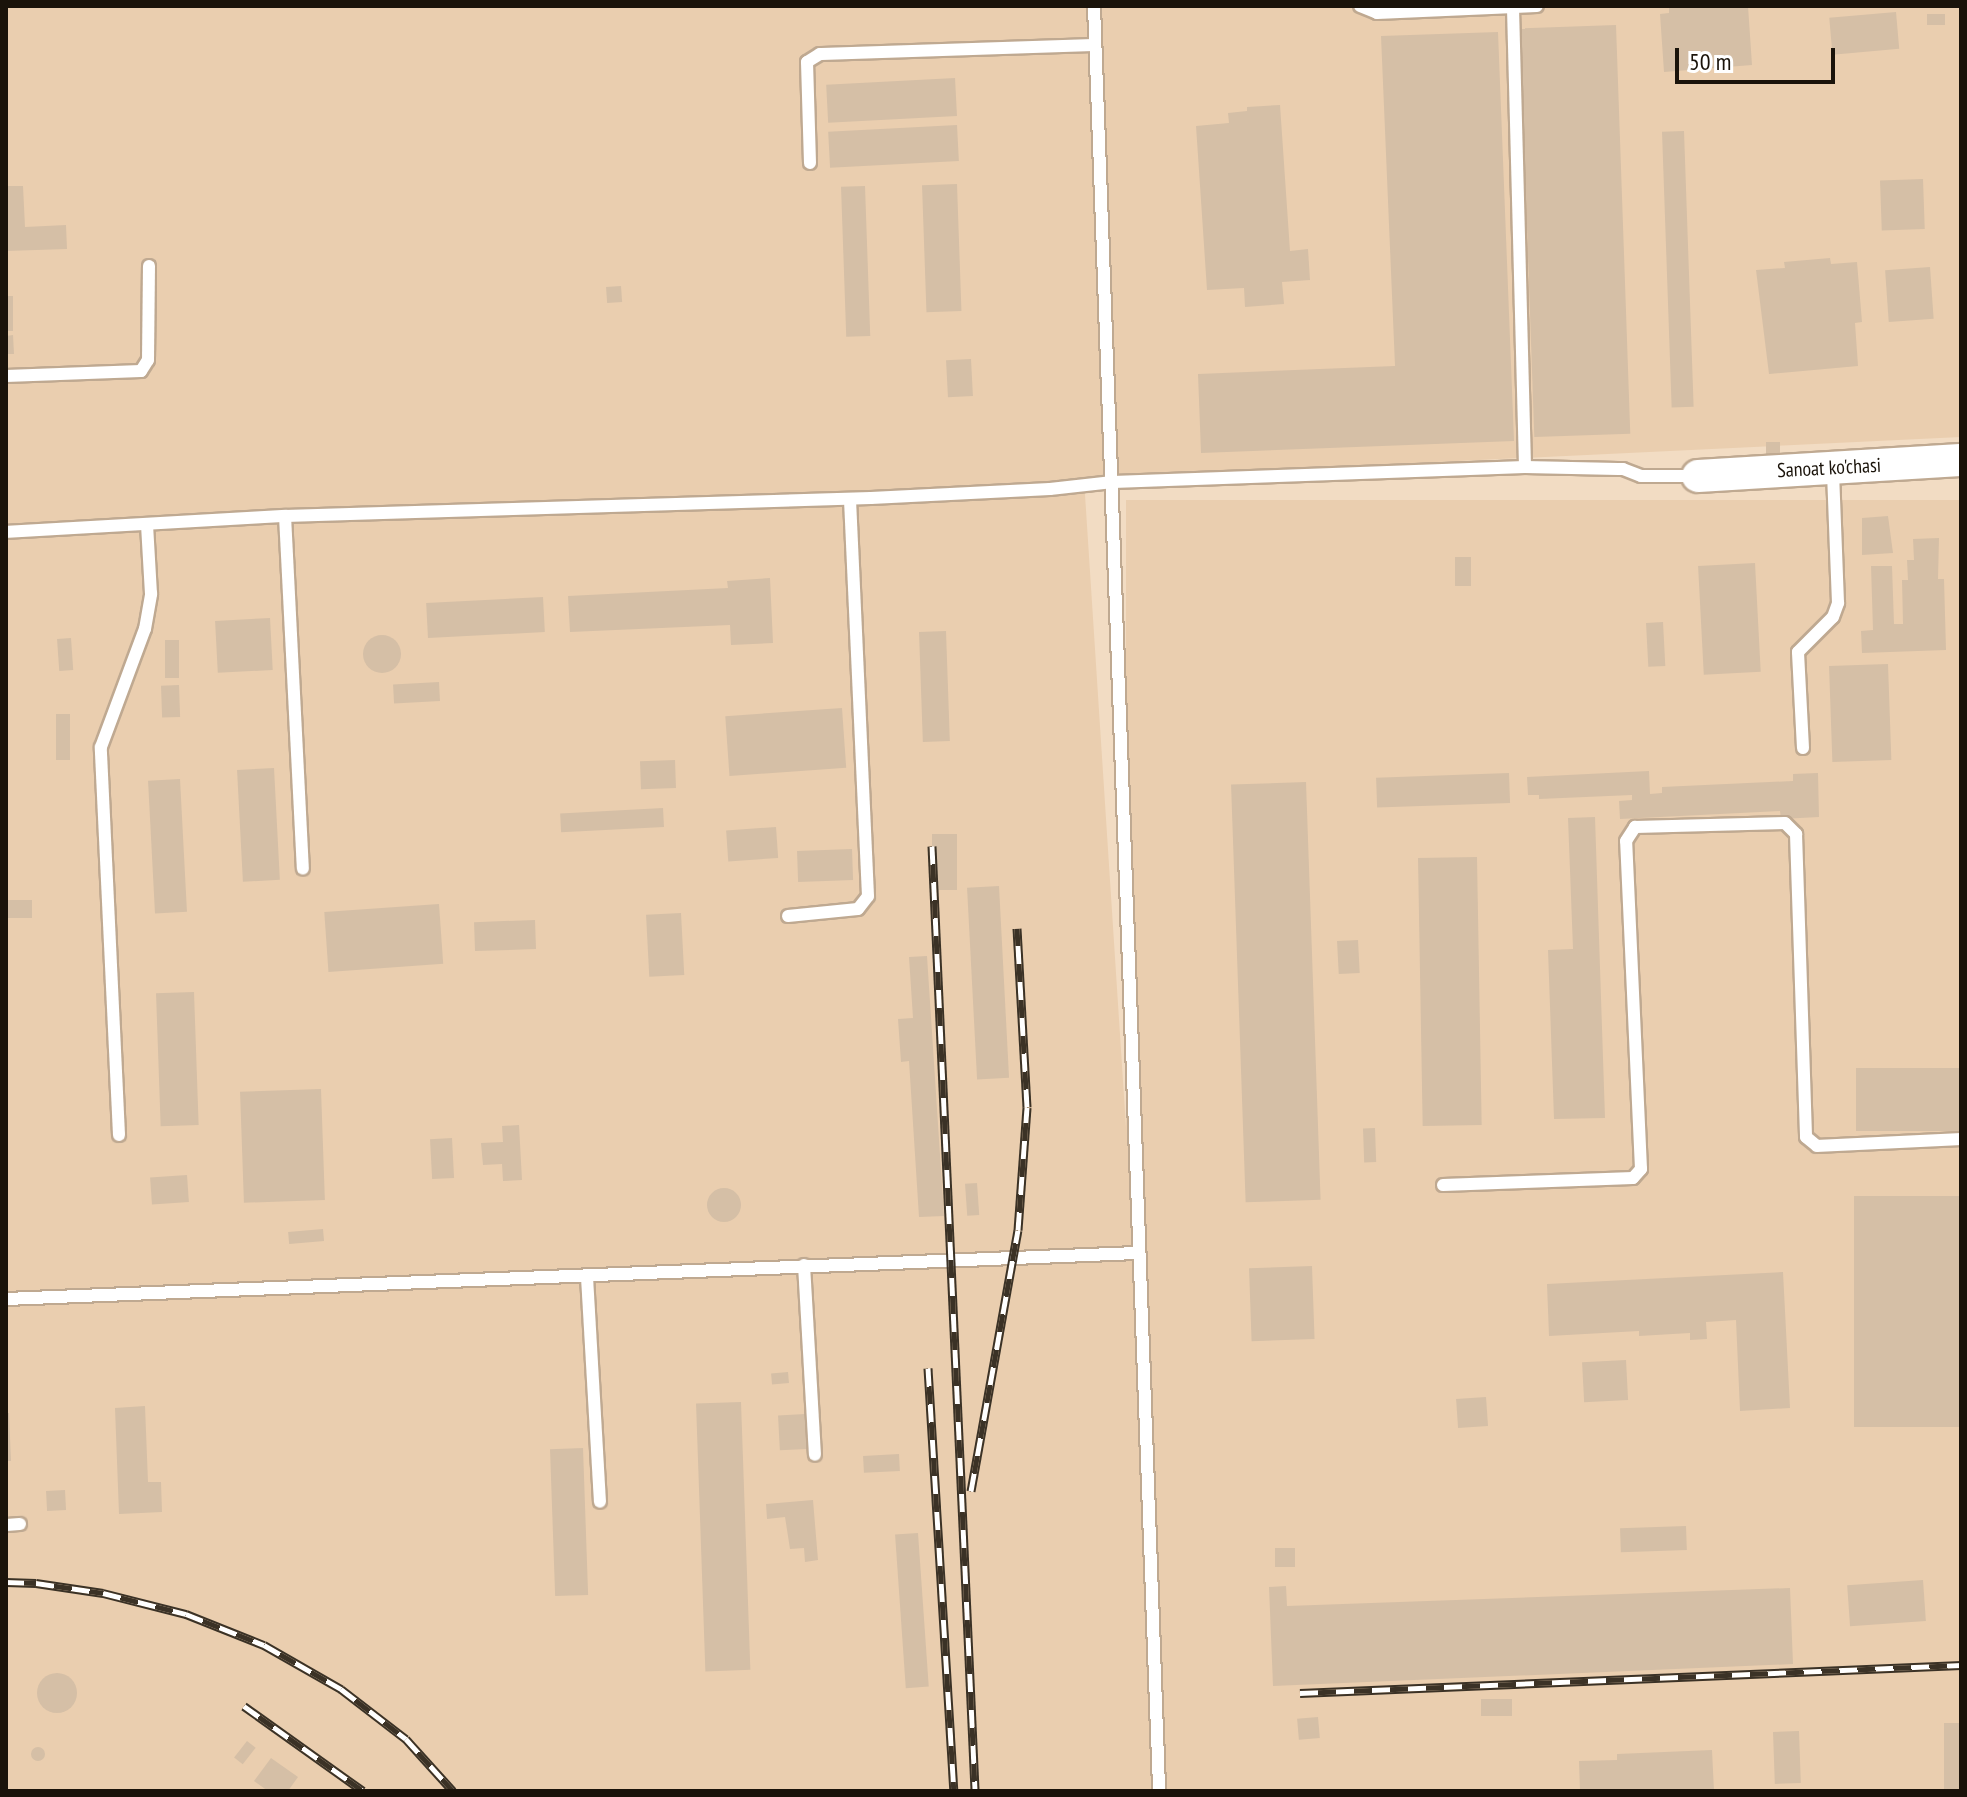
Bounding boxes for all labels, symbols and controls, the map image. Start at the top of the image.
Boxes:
scale bar [1679,32,1839,82]
text: 50 m [1689,46,1731,77]
street label: Sanoat ko'chasi [1776,453,1882,483]

